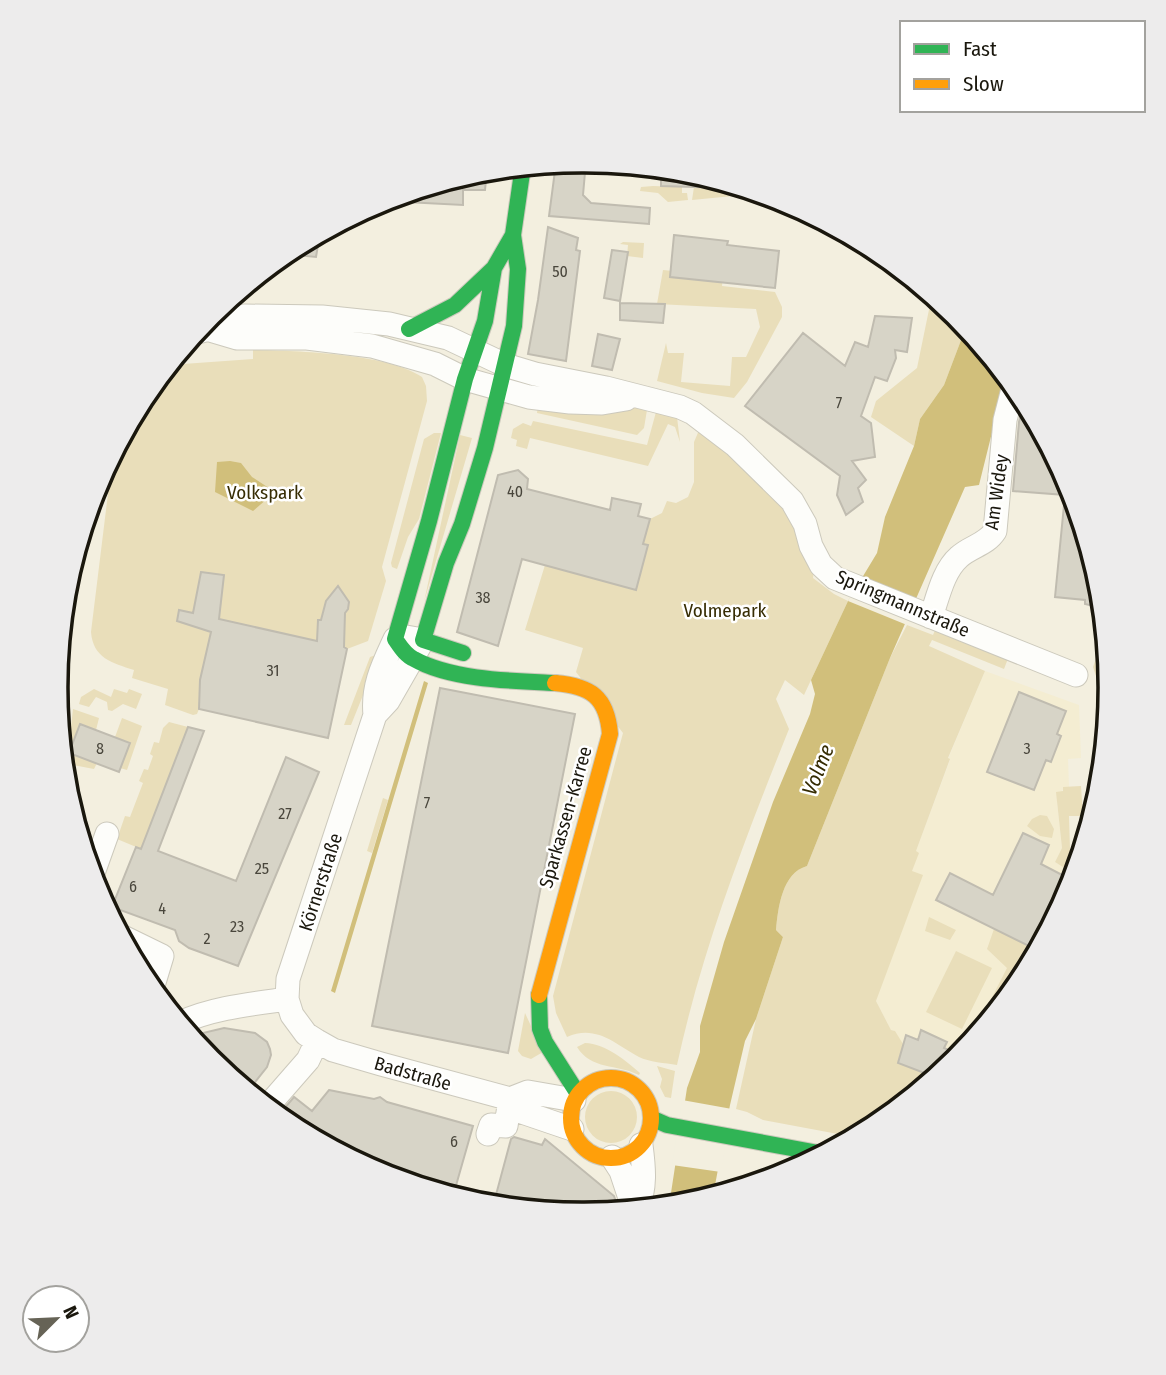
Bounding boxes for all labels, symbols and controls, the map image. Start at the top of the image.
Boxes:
legend [900,21,1145,112]
text: Fast [963,36,997,62]
text: Slow [963,71,1004,97]
house number: 50 [552,262,568,281]
house number: 7 [836,393,843,412]
street label: Am Widey [980,452,1013,531]
park label: Volkspark [227,481,303,504]
house number: 40 [507,482,523,501]
street label: Springmannstraße [832,565,973,642]
house number: 38 [475,588,491,607]
park label: Volmepark [684,599,767,622]
house number: 31 [266,661,280,680]
house number: 8 [96,739,104,758]
house number: 3 [1023,739,1031,758]
water label: Volme [796,741,840,799]
street label: Sparkassen-Karree [534,744,597,891]
house number: 7 [424,793,431,812]
house number: 27 [278,804,292,823]
street label: Körnerstraße [294,830,347,934]
house number: 25 [255,859,269,878]
house number: 6 [129,877,137,896]
house number: 4 [158,899,166,918]
house number: 23 [230,917,244,936]
house number: 2 [203,929,211,948]
street label: Badstraße [372,1052,454,1095]
house number: 6 [450,1132,458,1151]
north arrow [21,1284,91,1354]
text: N [58,1302,84,1322]

